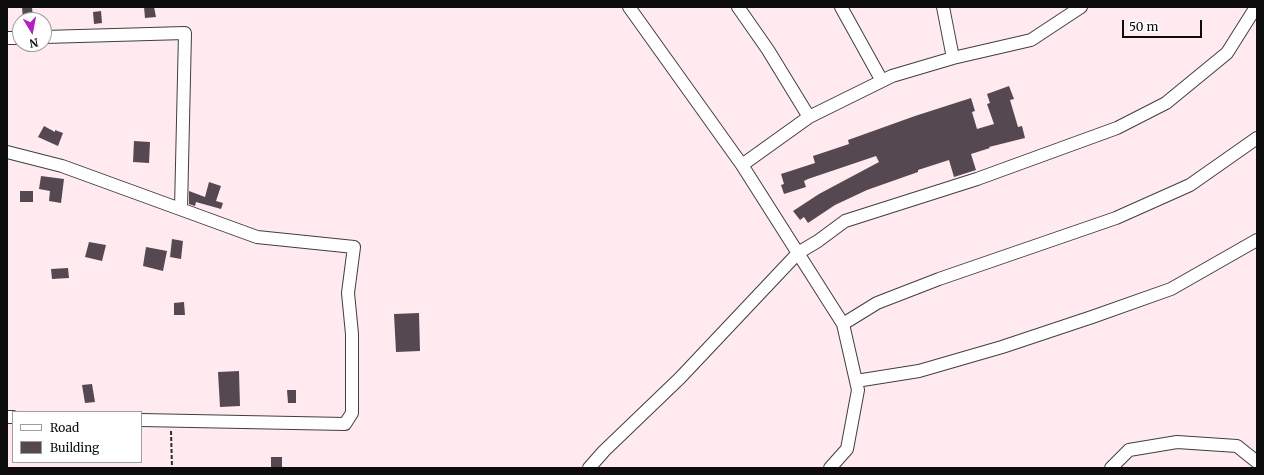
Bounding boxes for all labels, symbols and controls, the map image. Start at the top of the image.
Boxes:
north arrow [12,12,52,52]
scale bar [1124,12,1204,38]
text: 50 m [1129,19,1158,34]
text: N [28,35,39,50]
legend [12,411,142,463]
text: Road [50,420,79,435]
text: Building [50,440,99,455]

